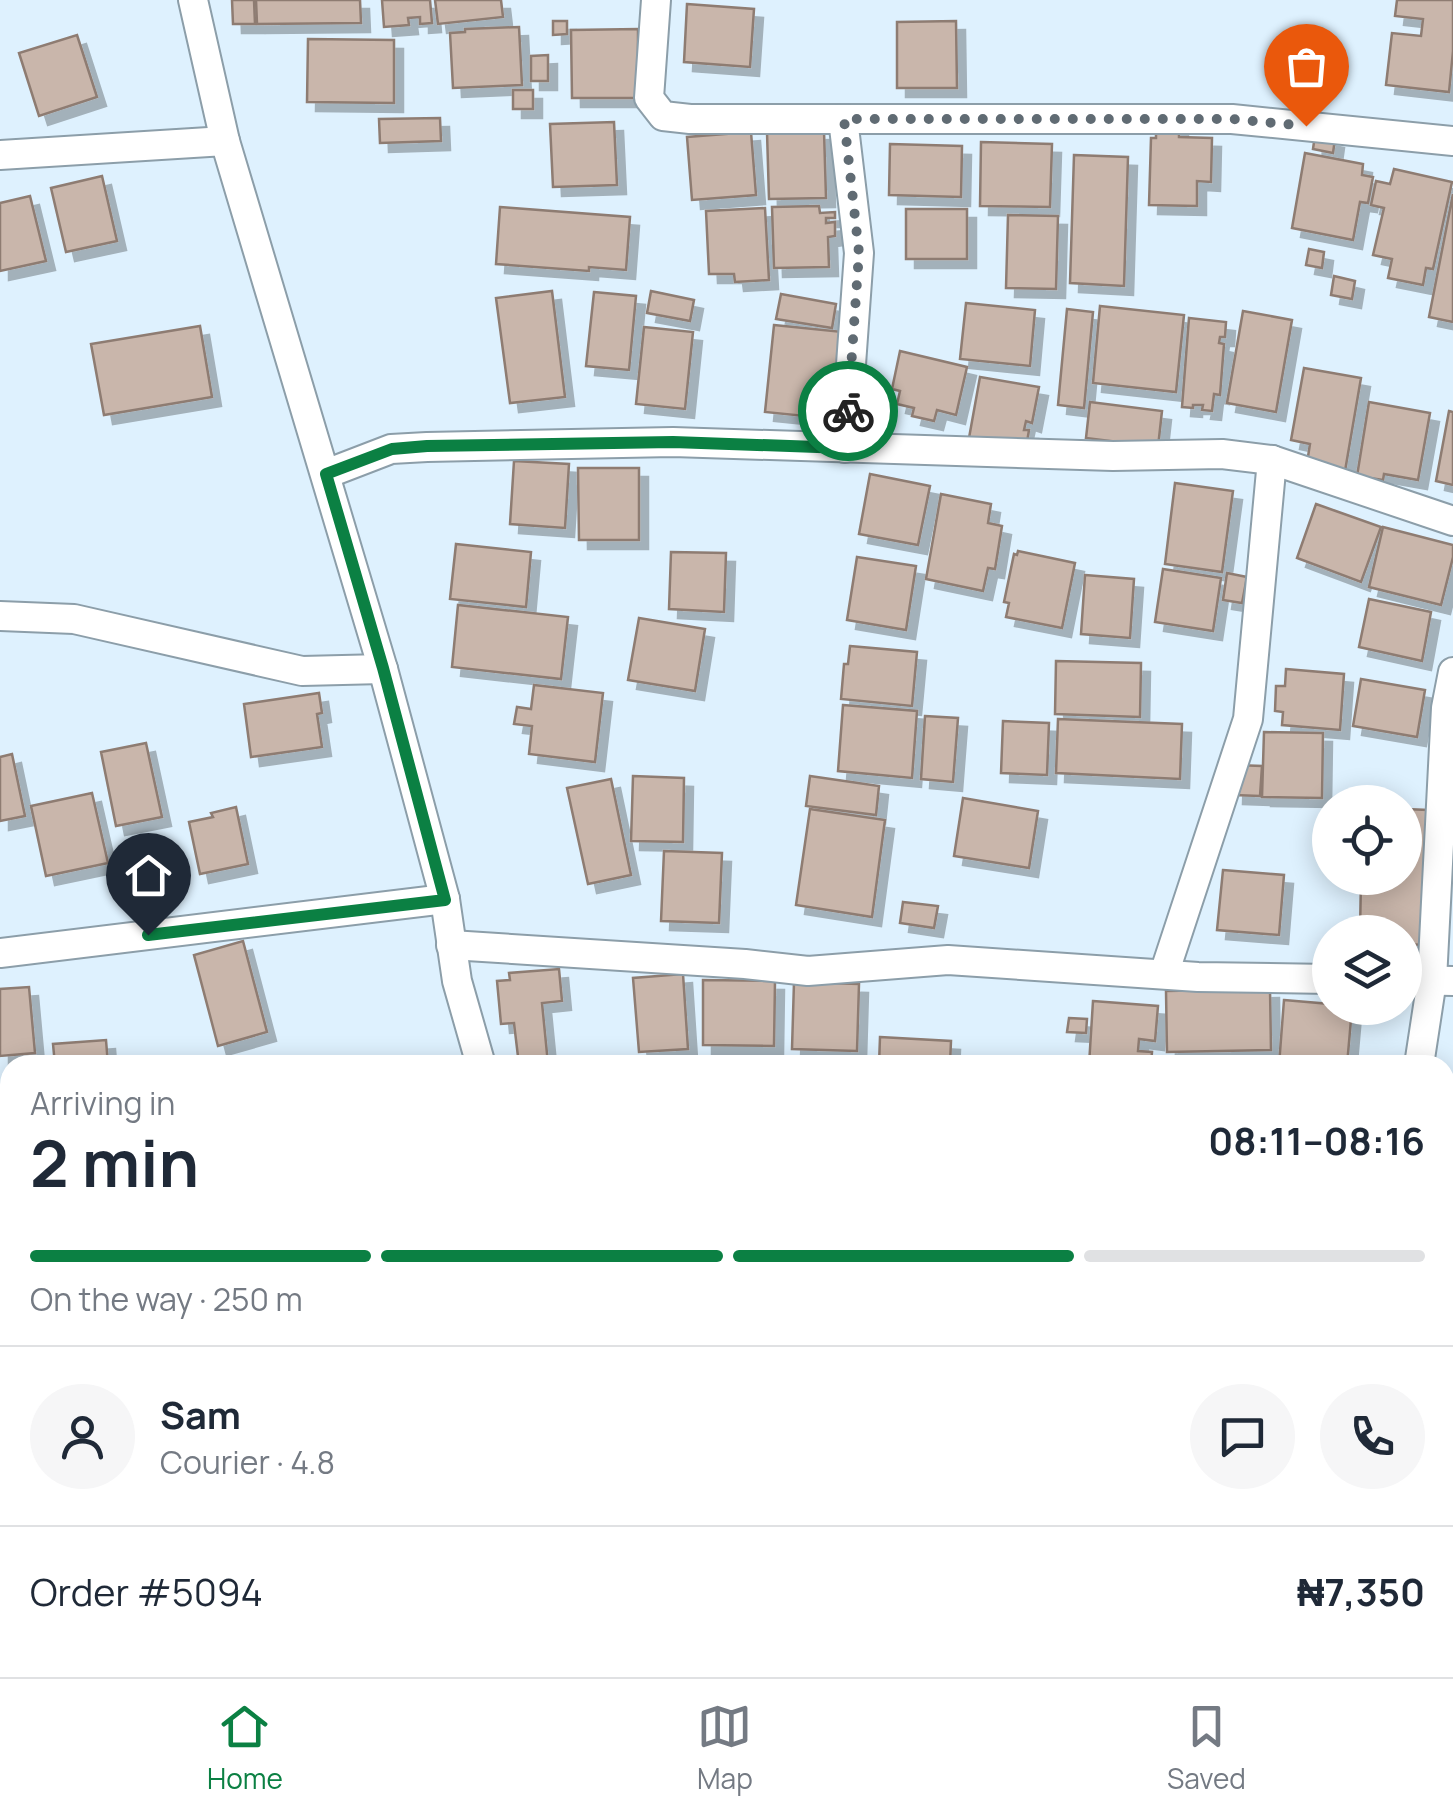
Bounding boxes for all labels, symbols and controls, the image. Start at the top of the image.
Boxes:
pin [1264,24,1349,127]
icon: bag [1279,39,1334,94]
courier [798,361,898,461]
icon: bike [821,384,876,439]
map controls [1312,785,1422,1025]
button: locate [1312,785,1422,895]
pin [106,833,191,936]
icon: home [121,848,176,903]
button: layers [1312,915,1422,1025]
text: Arriving in [30,1081,175,1125]
text: 08:11–08:16 [1208,1114,1425,1166]
text: 2 min [30,1118,199,1207]
text: On the way · 250 m [30,1277,303,1321]
button: person [30,1384,135,1489]
button: chat [1190,1384,1295,1489]
button: phone [1320,1384,1425,1489]
text: Sam [160,1388,241,1440]
text: Courier · 4.8 [160,1440,335,1484]
text: Order #5094 [30,1565,263,1617]
text: ₦7,350 [1297,1565,1425,1617]
tab: Home [207,1699,283,1797]
tab: Map [697,1699,753,1797]
tab: Saved [1167,1699,1246,1797]

